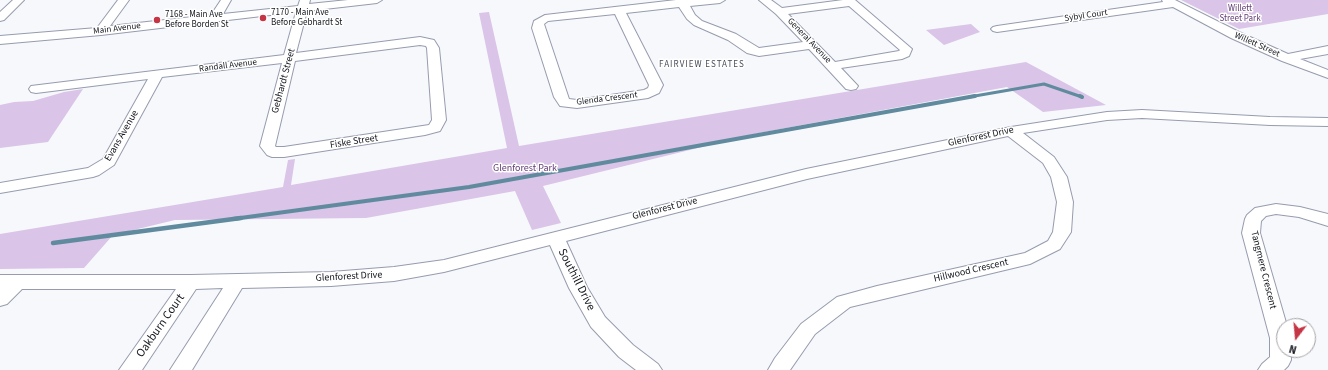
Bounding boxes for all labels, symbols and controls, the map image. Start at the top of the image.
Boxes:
park label: Willett Street Park [1219,4,1261,25]
place label: 7170 - Main Ave Before Gebhardt St [271,8,342,29]
street label: Sybyl Court [1064,8,1108,24]
place label: 7168 - Main Ave Before Borden St [165,10,228,31]
marker: 7170 - Main Ave Before Gebhardt St [258,13,268,23]
marker: 7168 - Main Ave Before Borden St [152,15,162,25]
street label: General Avenue [785,16,833,66]
street label: Main Avenue [93,21,141,37]
street label: Willett Street [1233,30,1281,60]
street label: Gebhardt Street [270,47,298,115]
street label: Randall Avenue [198,57,258,75]
district label: FAIRVIEW ESTATES [659,60,745,70]
street label: Glenda Crescent [576,90,638,108]
street label: Evans Avenue [103,108,141,164]
street label: Glenforest Drive [947,124,1015,150]
street label: Fiske Street [329,132,379,152]
park label: Glenforest Park [493,163,557,175]
street label: Glenforest Drive [631,195,699,223]
street label: Tangmere Crescent [1247,230,1279,310]
street label: Southill Drive [554,247,598,313]
street label: Hillwood Crescent [933,257,1009,285]
street label: Glenforest Drive [315,269,383,285]
street label: Oakburn Court [134,291,188,361]
north arrow [1276,318,1316,358]
text: N [1287,341,1298,357]

